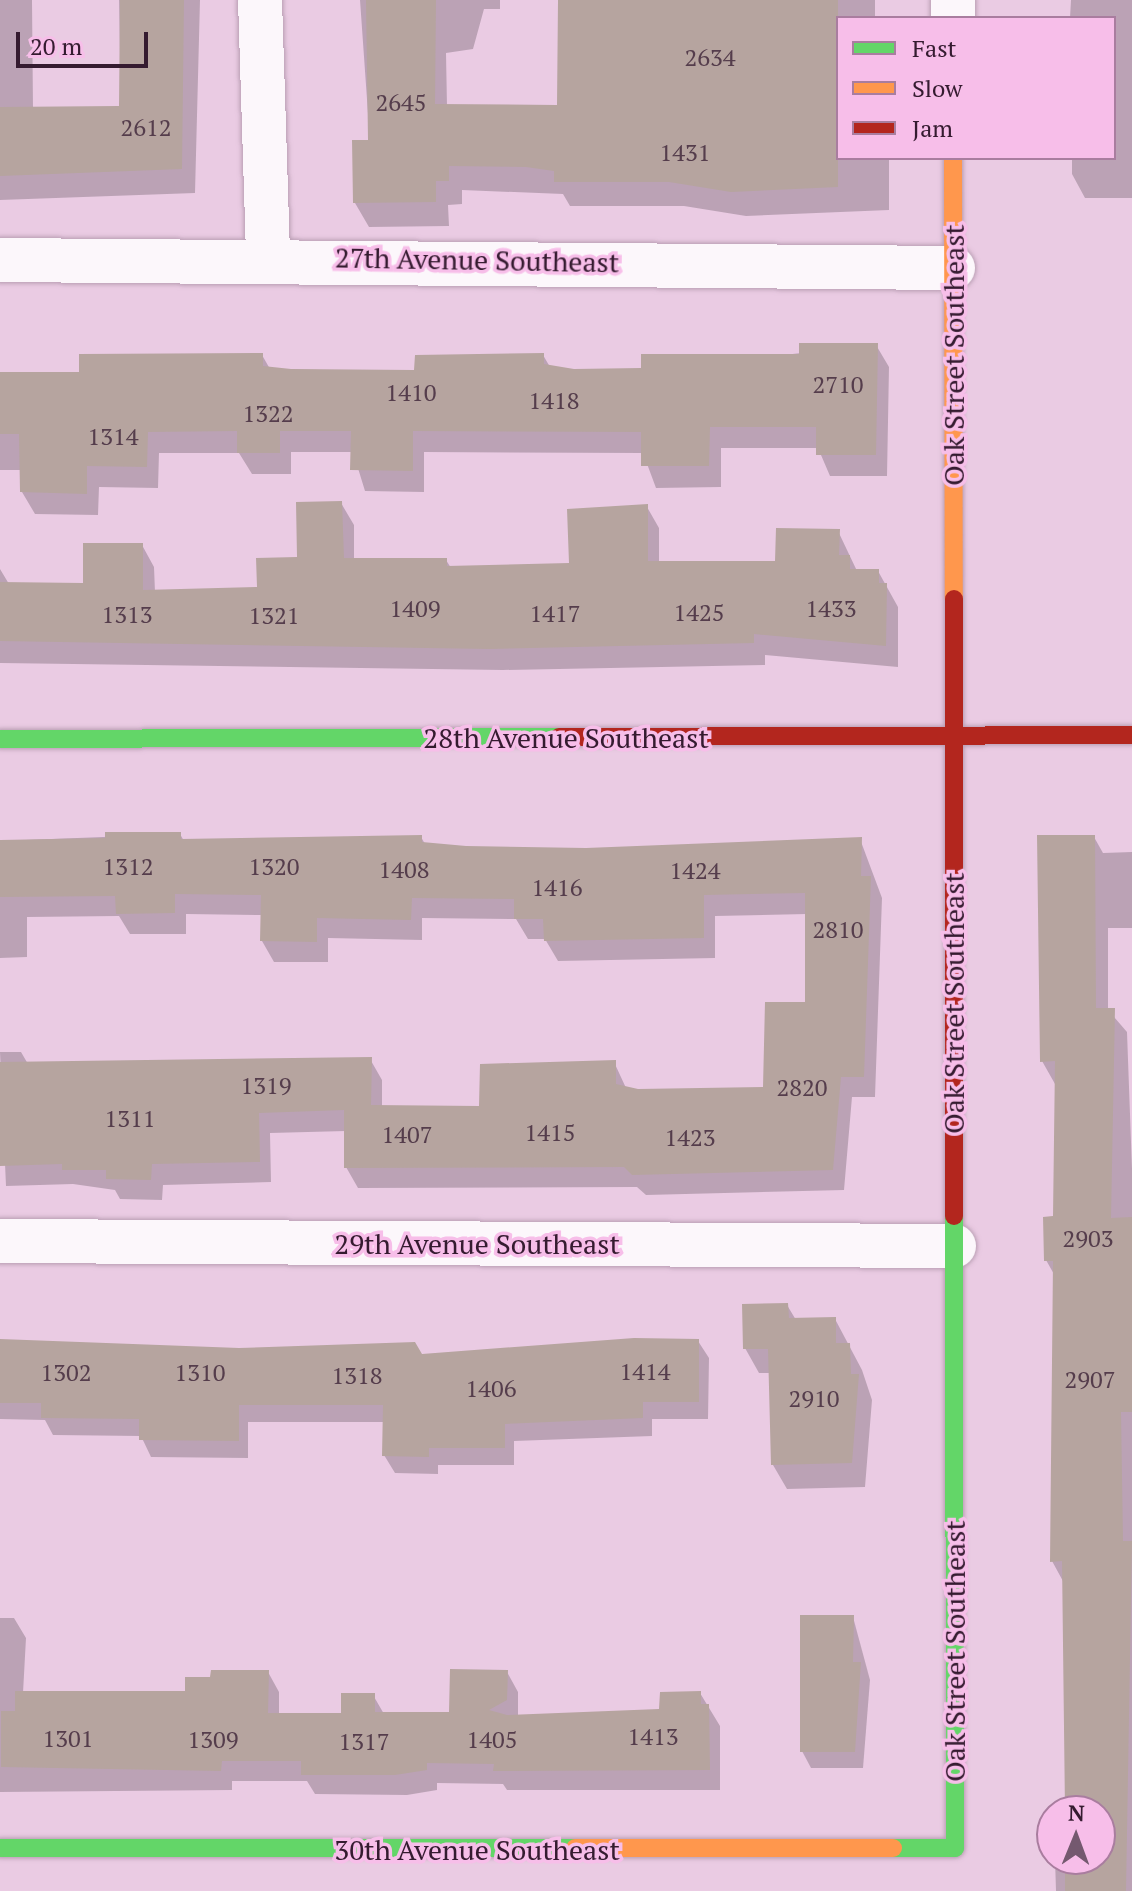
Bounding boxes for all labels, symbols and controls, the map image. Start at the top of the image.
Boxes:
scale bar [20,16,152,66]
legend [836,16,1116,160]
text: 20 m [30,30,82,62]
text: Fast [912,32,956,64]
house number: 2634 [684,44,736,72]
text: Slow [912,72,963,104]
house number: 2645 [375,89,427,117]
text: Jam [912,112,953,144]
house number: 2612 [120,114,172,142]
house number: 1431 [659,139,711,167]
street label: Oak Street Southeast [937,224,971,486]
street label: 27th Avenue Southeast [334,241,620,279]
house number: 2710 [812,371,864,399]
house number: 1410 [385,379,437,407]
house number: 1418 [528,387,580,415]
house number: 1322 [242,400,294,428]
house number: 1314 [87,423,139,451]
house number: 1409 [389,595,441,623]
house number: 1433 [805,595,857,623]
house number: 1425 [673,599,725,627]
house number: 1417 [529,600,581,628]
house number: 1313 [101,601,153,629]
house number: 1321 [248,602,300,630]
street label: 28th Avenue Southeast [423,721,709,755]
house number: 1312 [102,853,154,881]
house number: 1320 [248,853,300,881]
house number: 1408 [378,856,430,884]
house number: 1424 [669,857,721,885]
street label: Oak Street Southeast [937,872,971,1134]
house number: 1416 [531,874,583,902]
house number: 2810 [812,916,864,944]
house number: 1319 [240,1072,292,1100]
house number: 2820 [776,1074,828,1102]
house number: 1311 [104,1105,156,1133]
house number: 1415 [524,1119,576,1147]
house number: 1407 [381,1121,433,1149]
house number: 1423 [664,1124,716,1152]
house number: 2903 [1062,1225,1114,1253]
street label: 29th Avenue Southeast [334,1227,620,1261]
house number: 1414 [619,1358,671,1386]
house number: 1302 [40,1359,92,1387]
house number: 1310 [174,1359,226,1387]
house number: 1318 [331,1362,383,1390]
house number: 2907 [1064,1366,1116,1394]
house number: 1406 [465,1375,517,1403]
house number: 2910 [788,1385,840,1413]
street label: Oak Street Southeast [938,1520,972,1782]
house number: 1413 [627,1723,679,1751]
house number: 1301 [42,1725,94,1753]
house number: 1309 [187,1726,239,1754]
house number: 1405 [466,1726,518,1754]
house number: 1317 [338,1728,390,1756]
north arrow [1036,1795,1116,1875]
text: N [1068,1798,1085,1827]
street label: 30th Avenue Southeast [334,1833,620,1867]

